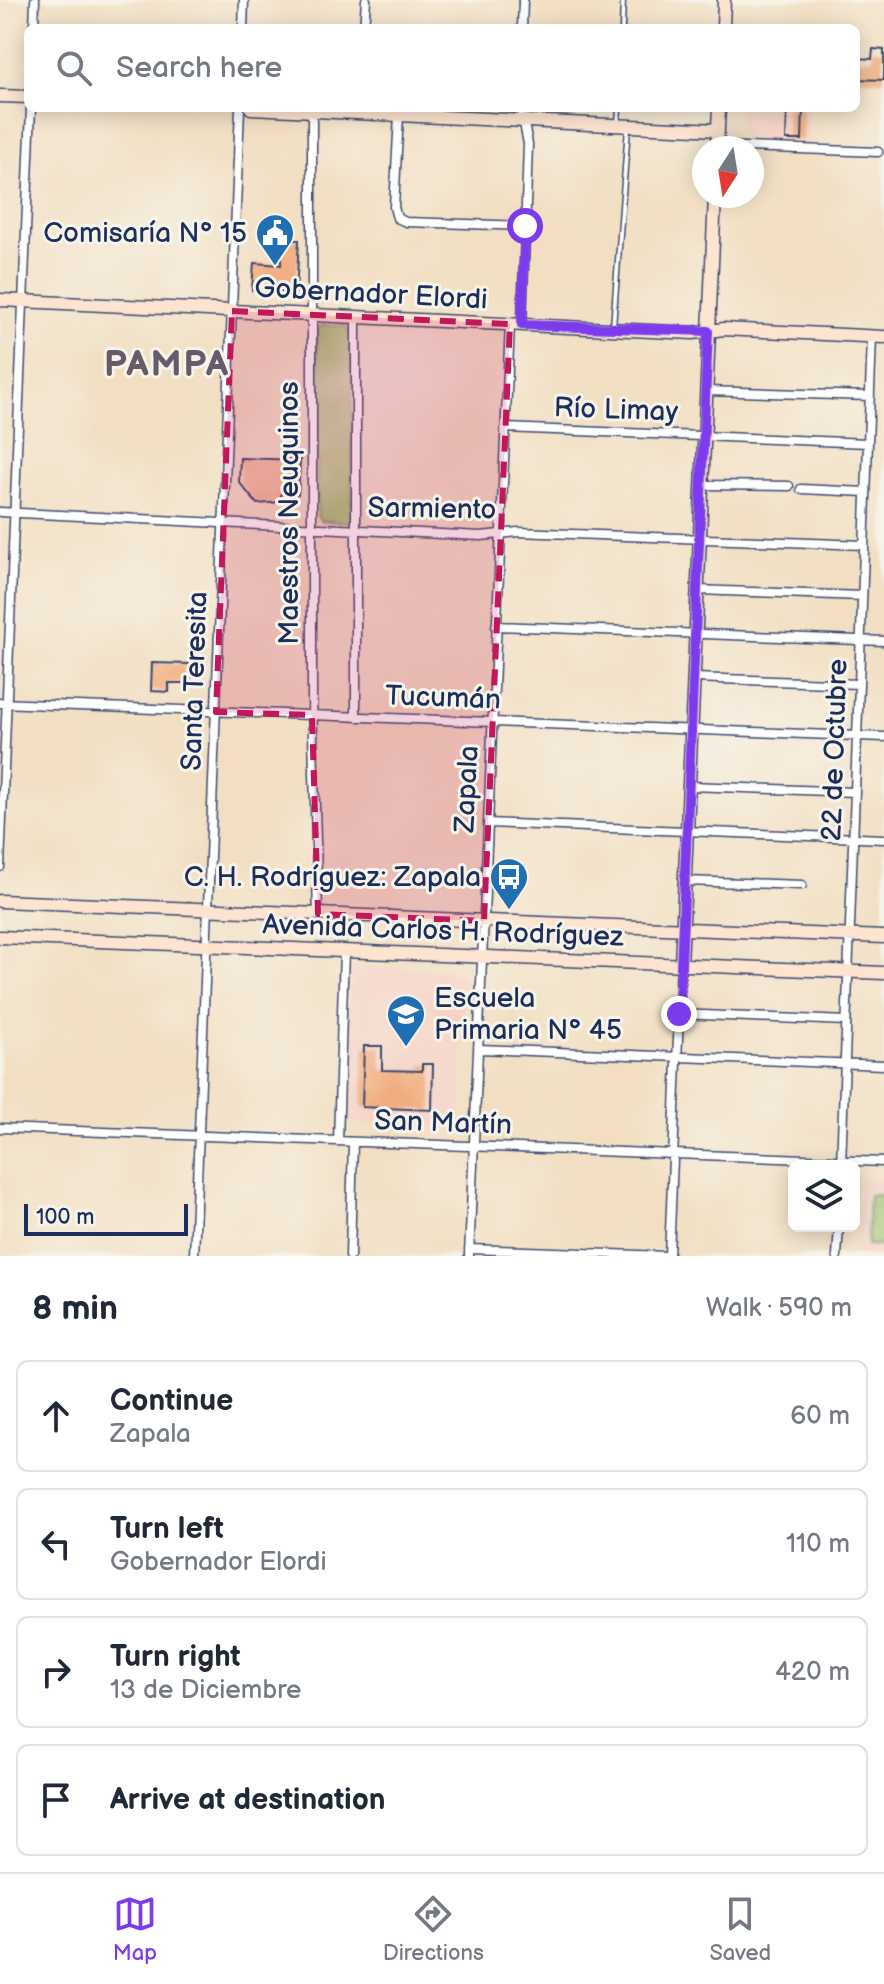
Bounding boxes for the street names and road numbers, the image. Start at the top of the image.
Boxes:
street label: Gobernador Elordi [254,271,488,317]
street label: Maestros Neuquinos [273,381,306,645]
street label: Río Limay [553,391,679,429]
street label: Sarmiento [367,491,497,527]
street label: Santa Teresita [175,591,215,771]
street label: 22 de Octubre [815,658,855,842]
street label: Tucumán [385,679,501,717]
street label: Zapala [448,745,486,834]
street label: Avenida Carlos H. Rodríguez [262,908,625,954]
street label: San Martín [374,1104,512,1142]

